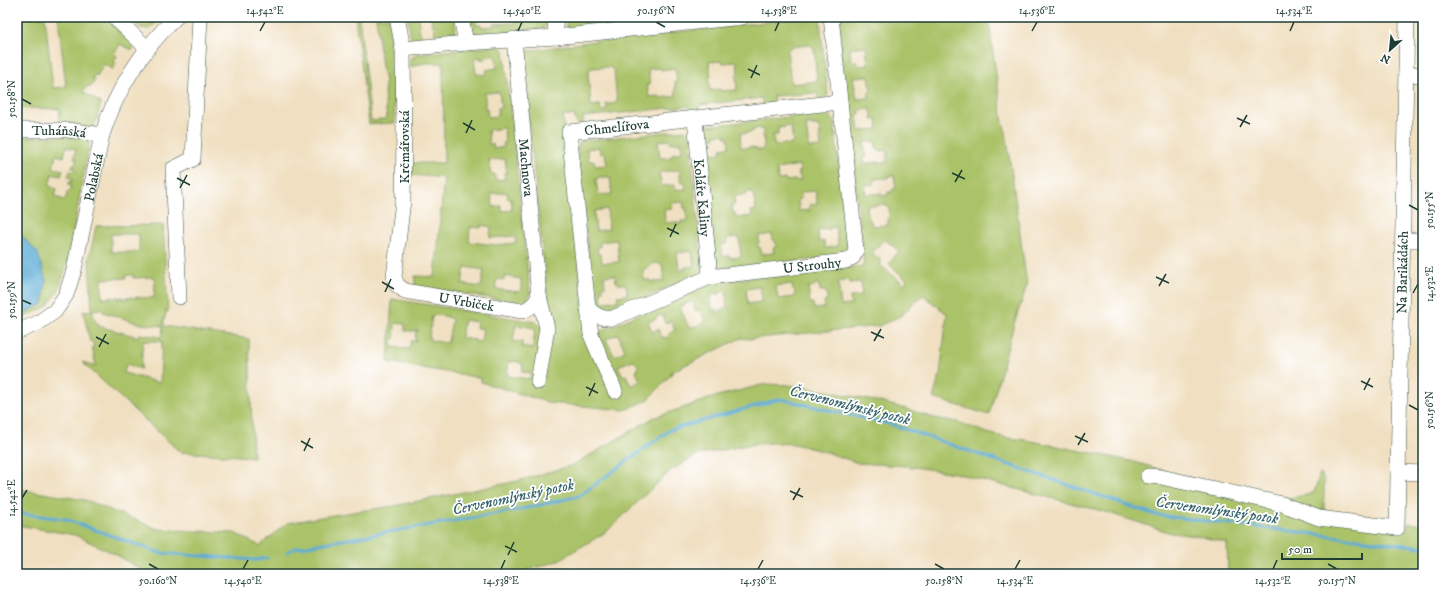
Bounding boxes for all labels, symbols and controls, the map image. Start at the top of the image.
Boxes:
text: 14.542°E [246,5,284,17]
text: 14.540°E [503,5,541,17]
text: 50.156°N [637,5,675,17]
text: 14.538°E [761,5,797,17]
text: 14.536°E [1019,5,1055,17]
text: 14.534°E [1276,5,1312,17]
north arrow [1370,30,1410,70]
text: N [1379,50,1393,66]
text: 50.158°N [6,80,18,118]
street label: Krčmářovská [396,110,414,184]
street label: Chmelířova [583,115,650,140]
street label: Tuháňská [32,122,87,143]
street label: Machnova [514,138,537,197]
street label: Polabská [80,152,108,203]
street label: Koláře Kaliny [689,158,714,238]
text: 50.155°N [1424,191,1436,229]
street label: Na Barikádách [1393,230,1413,314]
street label: U Strouhy [782,254,842,278]
text: 14.532°E [1424,266,1436,302]
text: 50.159°N [6,281,18,319]
street label: U Vrbiček [437,289,496,316]
water label: Červenomlýnský potok [788,380,913,430]
text: 50.156°N [1424,391,1436,429]
water label: Červenomlýnský potok [450,474,576,520]
text: 14.542°E [6,479,18,517]
water label: Červenomlýnský potok [1154,491,1280,529]
scale bar [1282,535,1362,561]
text: 50 m [1288,542,1312,557]
text: 50.160°N [139,575,177,587]
text: 14.540°E [224,575,262,587]
text: 14.538°E [483,575,519,587]
text: 14.536°E [740,575,776,587]
text: 50.158°N [925,575,963,587]
text: 14.534°E [997,575,1033,587]
text: 14.532°E [1255,575,1291,587]
text: 50.157°N [1318,575,1356,587]

